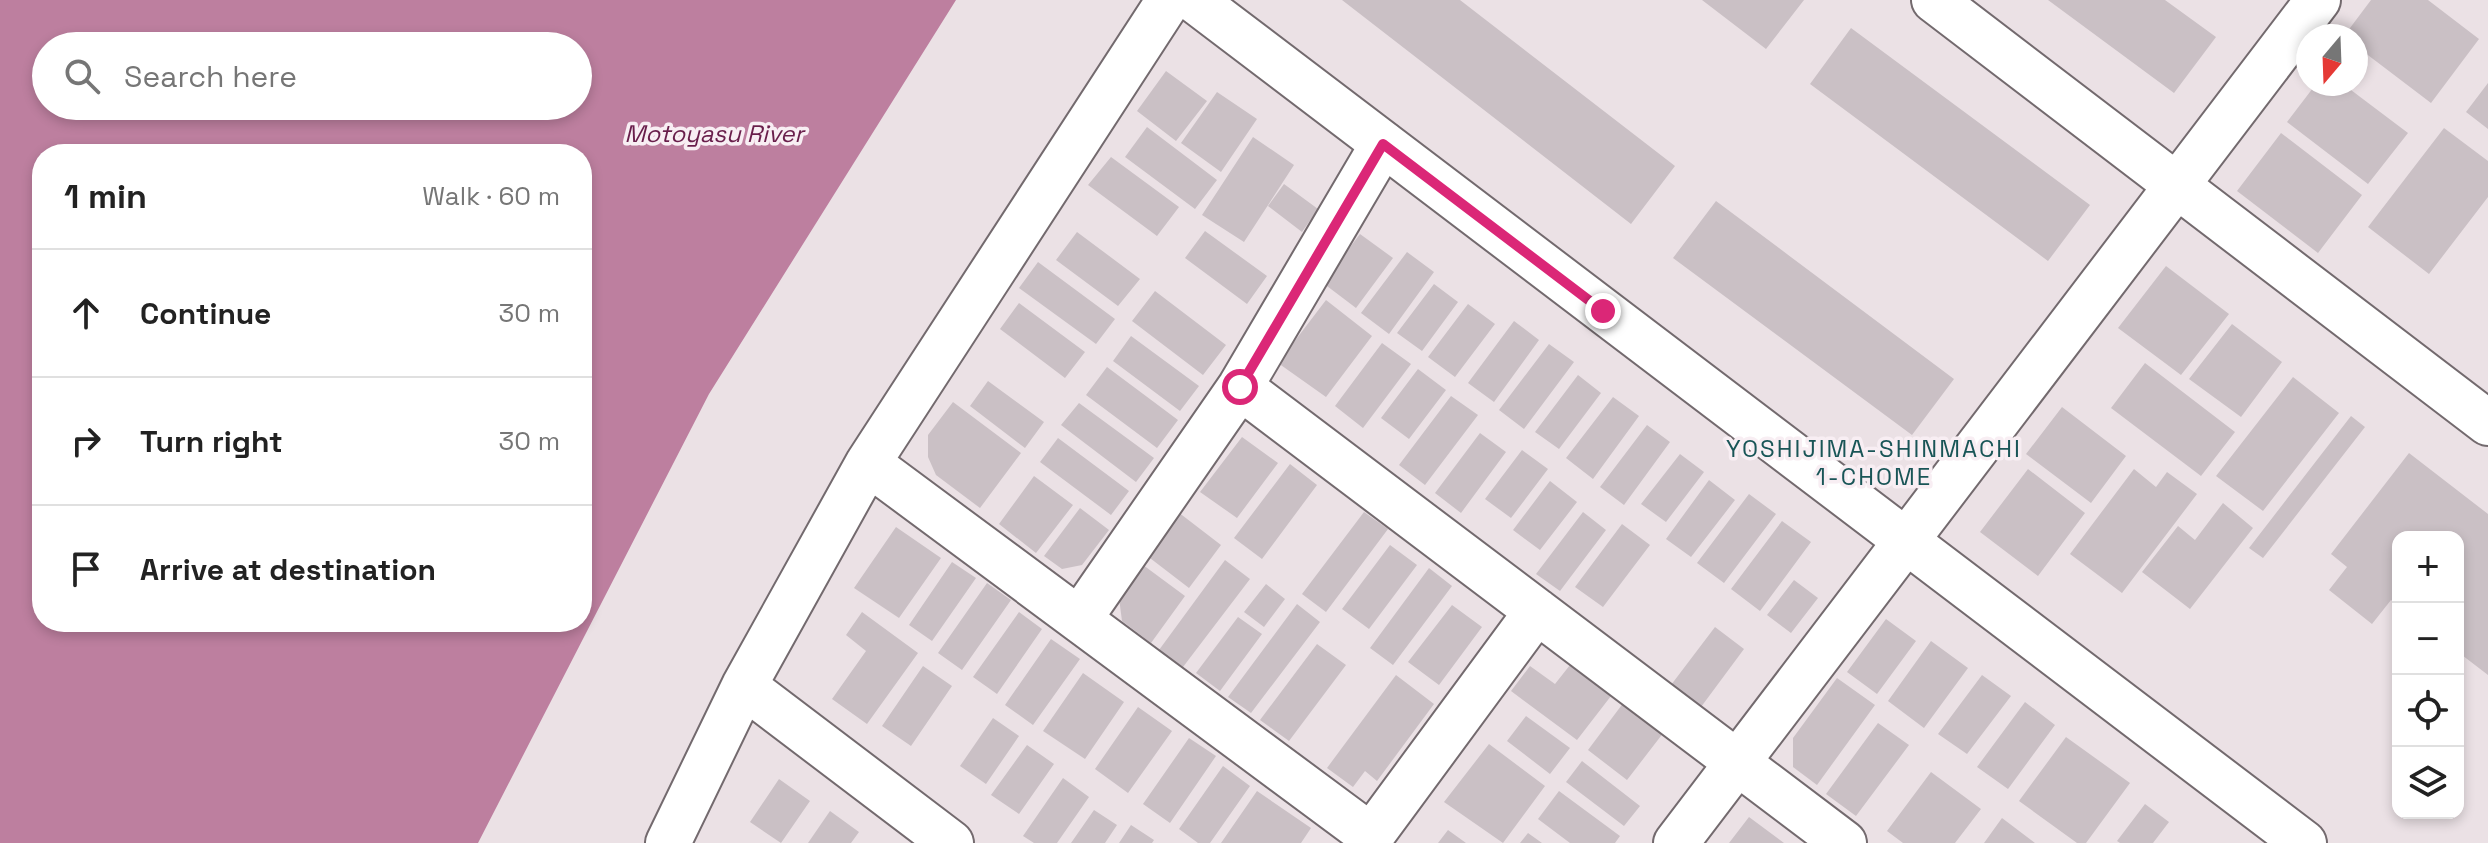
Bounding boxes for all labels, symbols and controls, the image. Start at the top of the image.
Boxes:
north arrow [2296,24,2368,96]
search box [32,32,592,120]
icon: search [60,54,104,98]
text: Search here [124,57,297,96]
water label: Motoyasu River [624,118,807,149]
text: 1 min [64,175,147,218]
text: Walk · 60 m [422,179,560,213]
icon: ahead [64,291,108,335]
route end [1585,293,1621,329]
text: Continue [140,294,271,333]
text: 30 m [499,296,560,330]
route start [1222,369,1258,405]
icon: right [64,419,108,463]
text: Turn right [140,422,283,461]
text: 30 m [499,424,560,458]
district label: YOSHIJIMA-SHINMACHI 1-CHOME [1726,433,2022,492]
map controls [2392,531,2464,819]
button: + [2392,531,2464,603]
icon: arrive [64,547,108,591]
text: Arrive at destination [140,550,436,589]
button: − [2392,603,2464,675]
button: locate [2392,675,2464,747]
button: layers [2392,747,2464,819]

